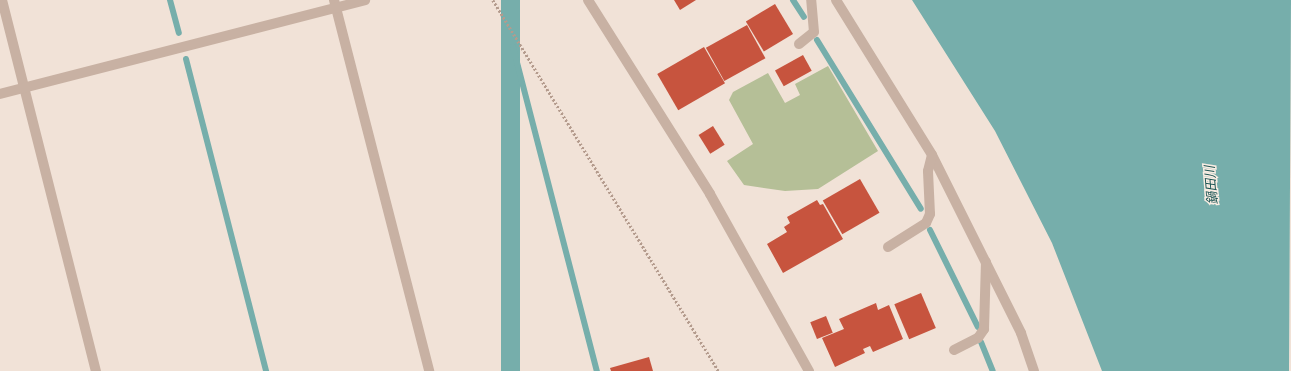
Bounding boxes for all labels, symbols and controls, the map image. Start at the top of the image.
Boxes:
water label: 鍋田川 [1203,165,1221,205]

